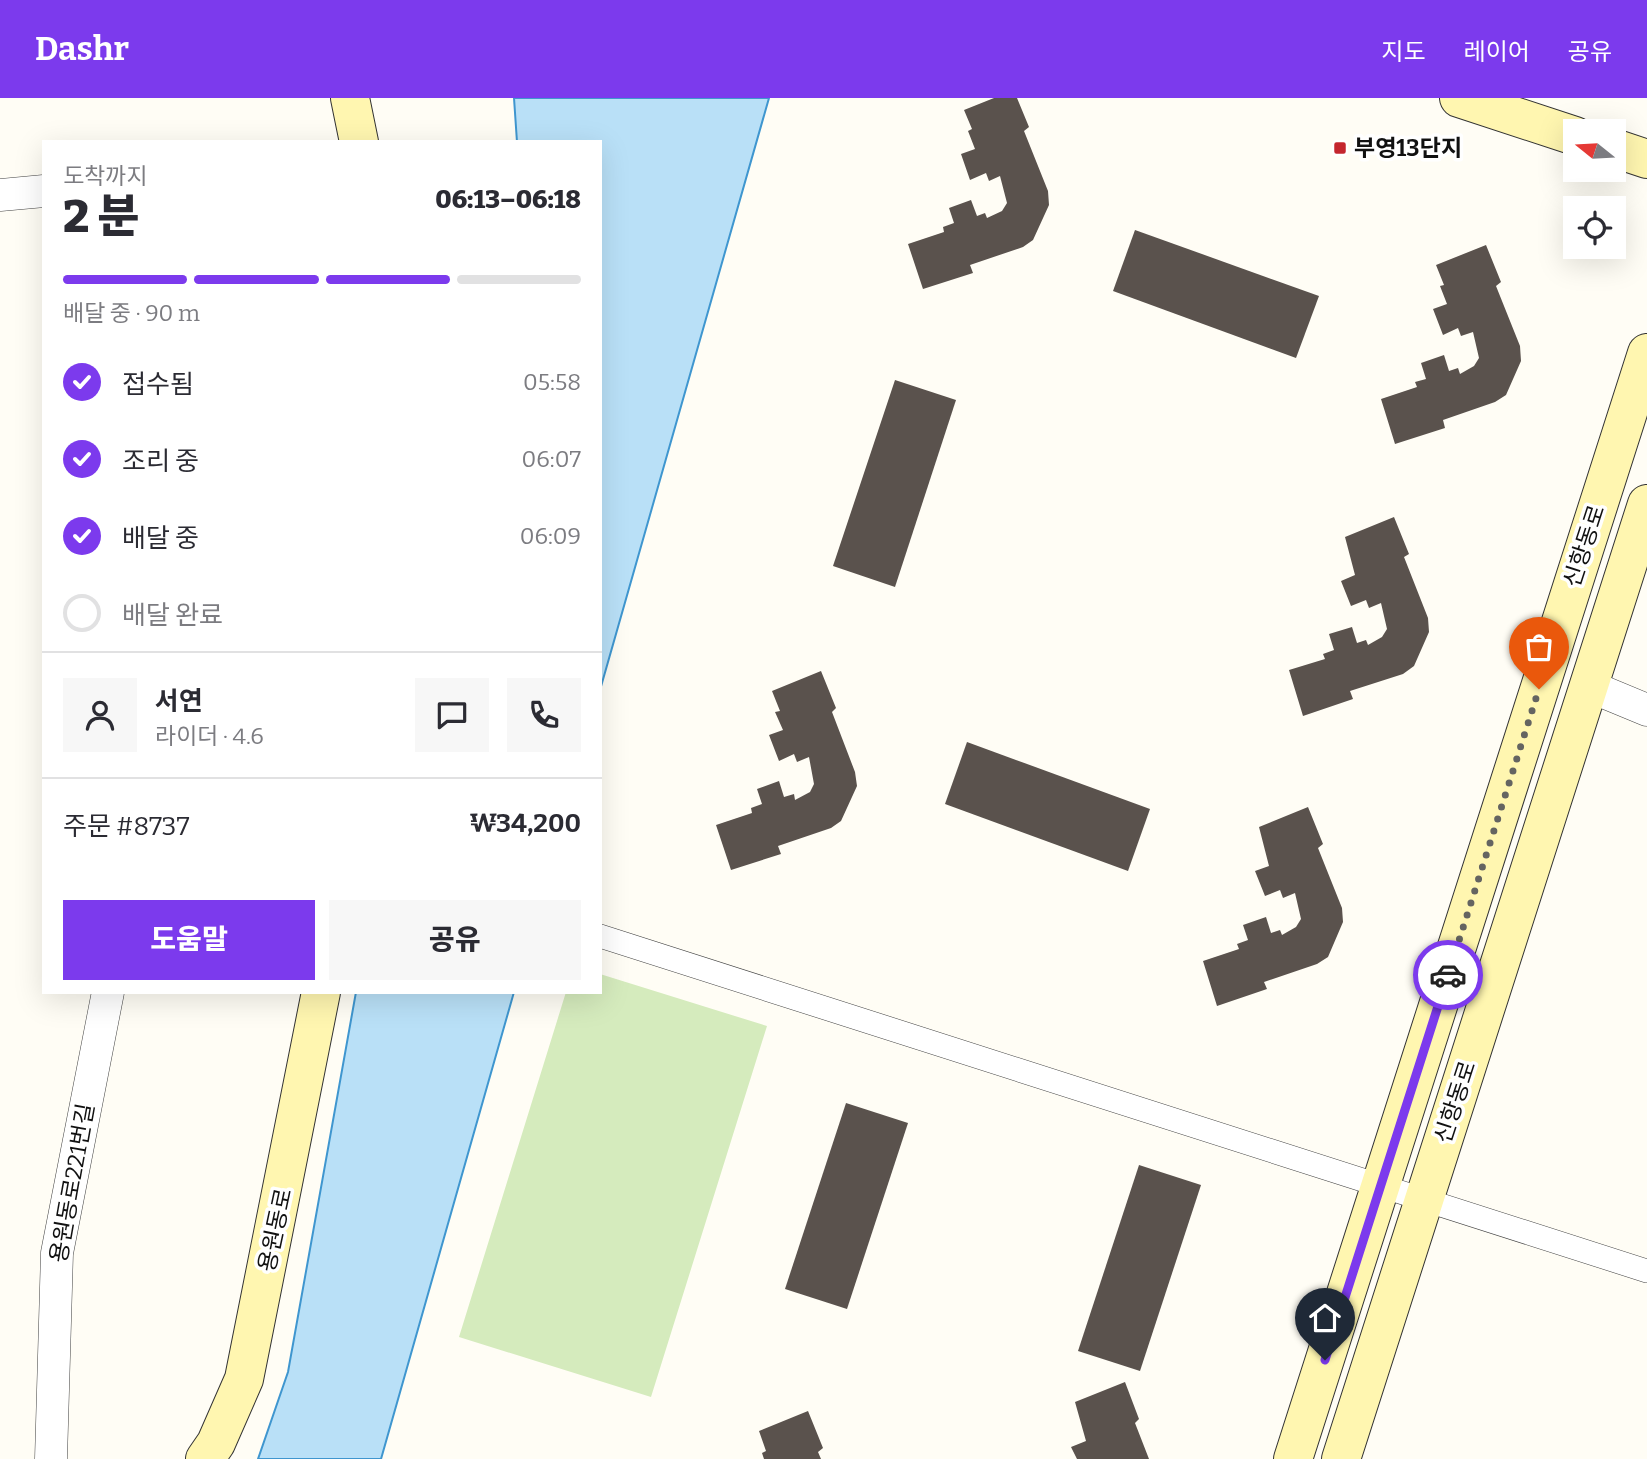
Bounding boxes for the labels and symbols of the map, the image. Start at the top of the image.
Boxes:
north arrow [1563,119,1626,182]
place label: 부영13단지 [1354,134,1462,162]
marker: 부영13단지 [1332,140,1348,156]
street label: 신항동로 [1558,501,1610,591]
pin [1509,617,1569,689]
courier [1413,940,1483,1010]
street label: 신항동로 [1429,1057,1481,1147]
street label: 용원동로221번길 [44,1101,100,1265]
street label: 용원동로 [253,1186,297,1274]
pin [1295,1288,1355,1360]

